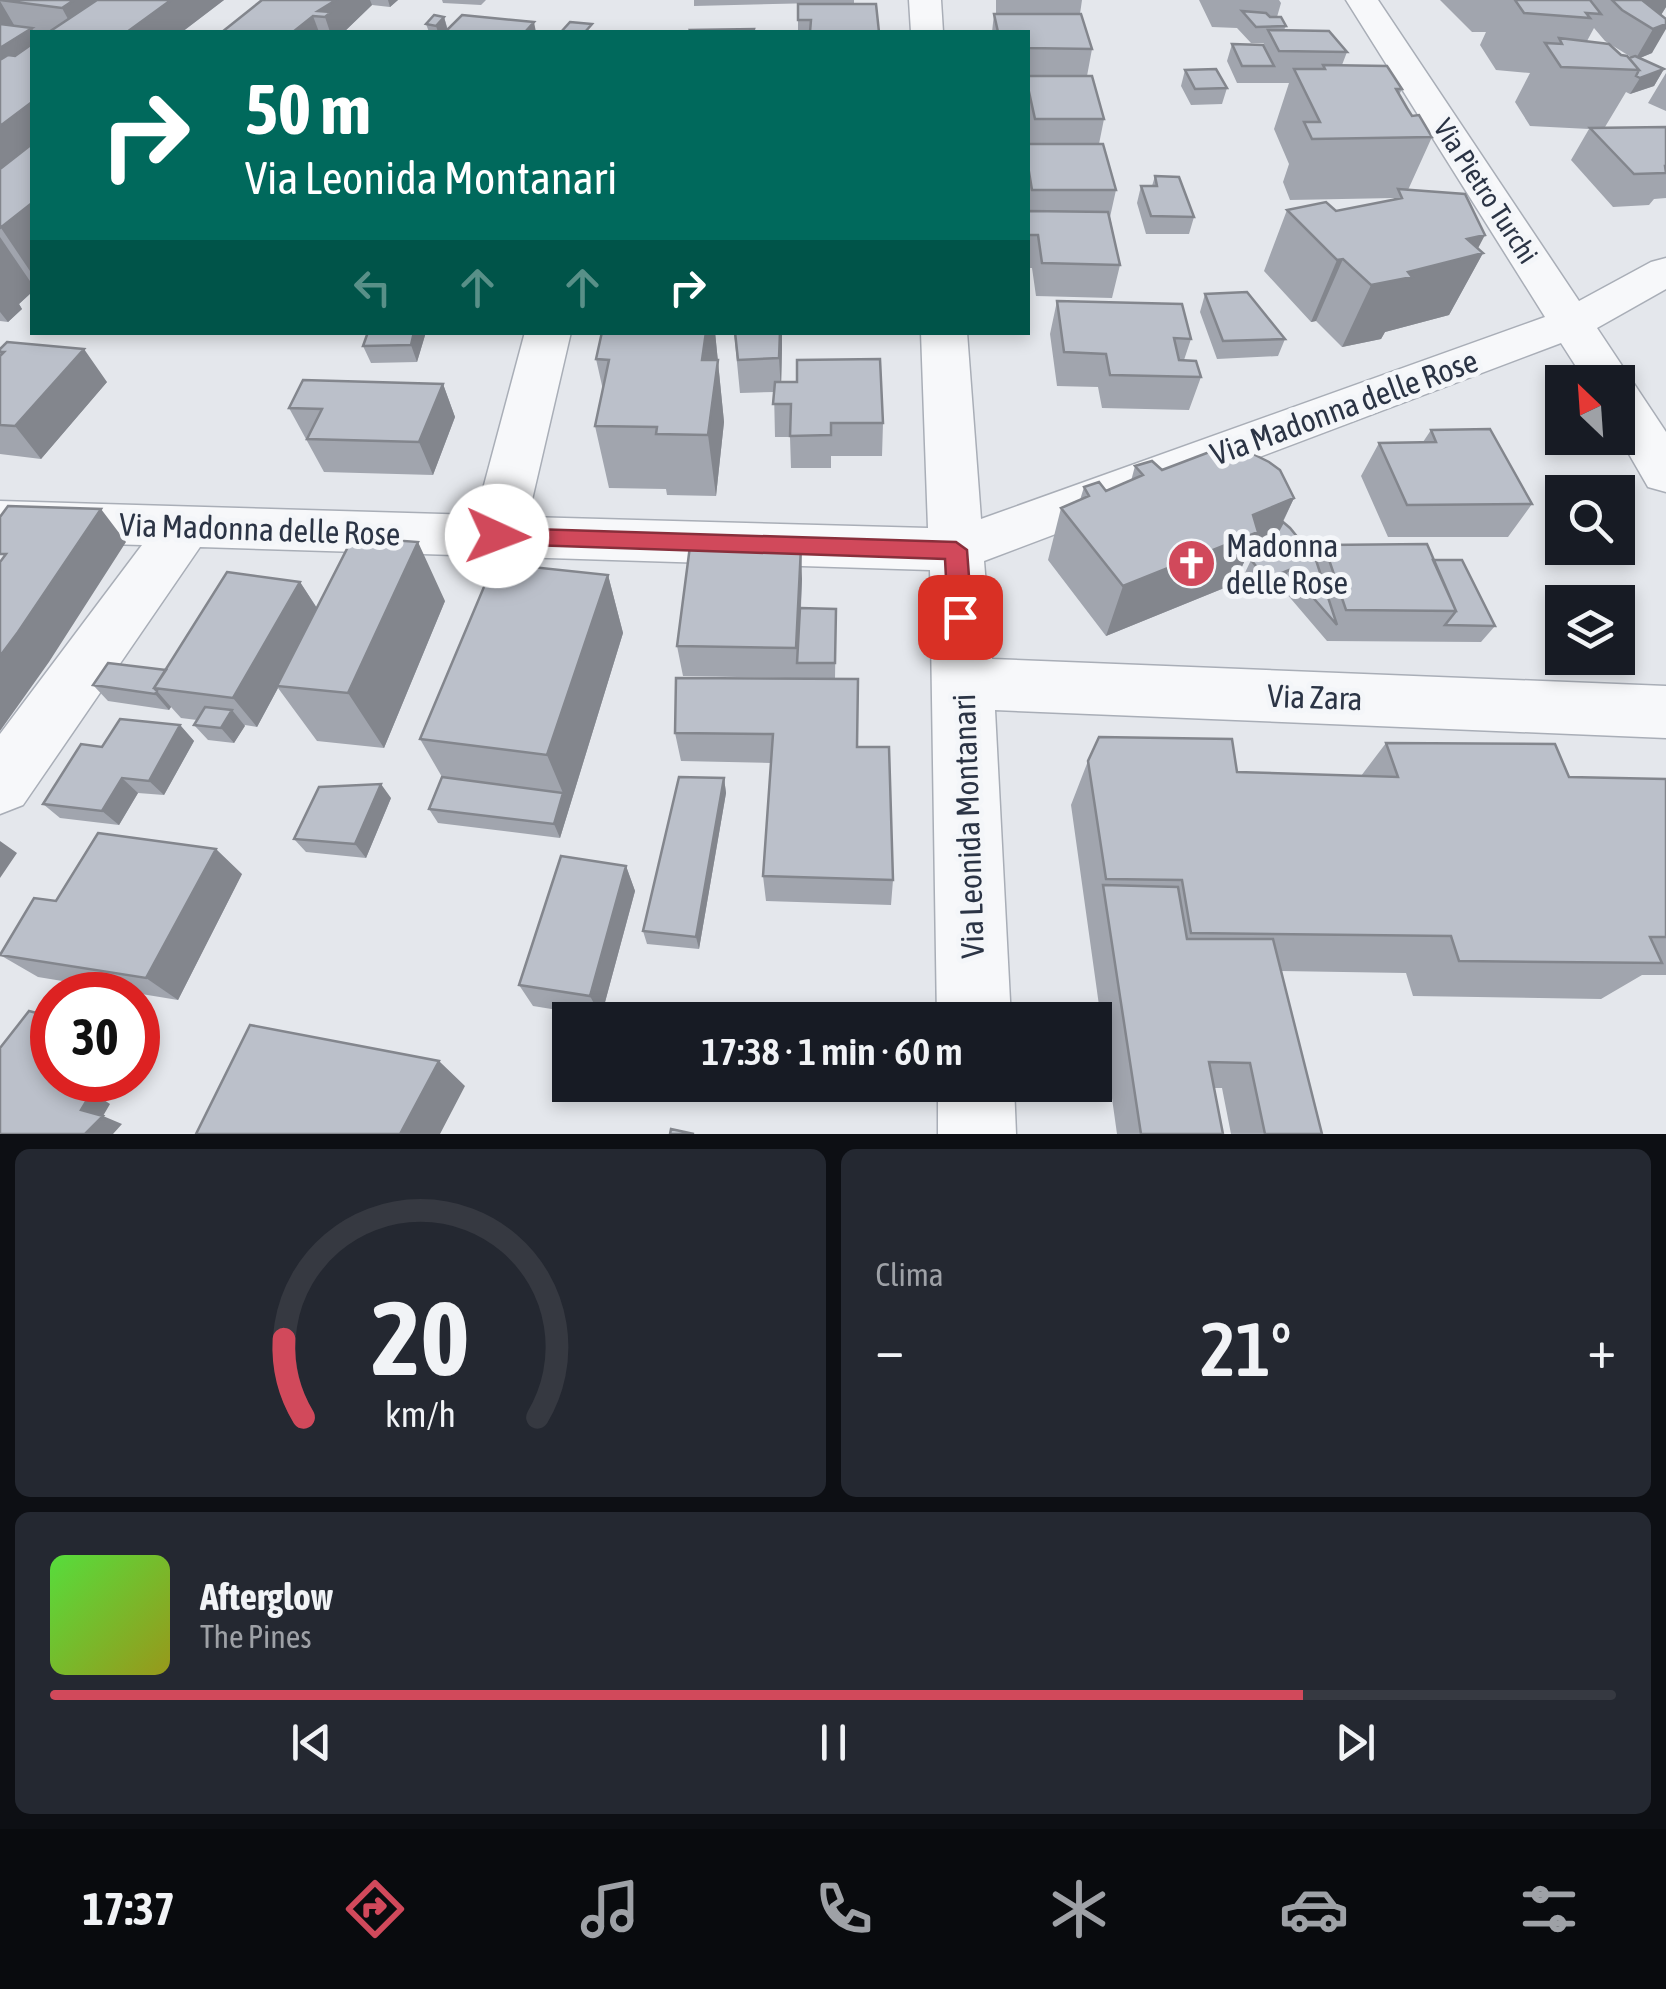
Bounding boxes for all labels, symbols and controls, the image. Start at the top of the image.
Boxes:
text: 50 m [245,69,371,149]
icon: right [80,70,210,200]
street label: Via Pietro Turchi [1427,113,1545,269]
text: Via Leonida Montanari [245,152,617,204]
icon: left [345,260,400,315]
icon: ahead [450,260,505,315]
icon: ahead [555,260,610,315]
icon: right [660,260,715,315]
street label: Via Madonna delle Rose [1206,342,1482,472]
north arrow [1545,365,1635,455]
map controls [1545,365,1635,675]
button: search [1545,475,1635,565]
position arrow [445,484,549,588]
street label: Via Madonna delle Rose [119,506,401,552]
place label: Madonna delle Rose [1226,527,1348,601]
church icon: Madonna delle Rose [1165,537,1217,589]
pin [918,575,1003,660]
button: layers [1545,585,1635,675]
icon: arrive [933,590,988,645]
street label: Via Zara [1267,677,1363,717]
street label: Via Leonida Montanari [945,693,991,959]
speed limit sign: 30 [30,972,160,1102]
text: 17:38 · 1 min · 60 m [701,1030,963,1073]
text: Clima [876,1256,944,1293]
text: 20 [371,1278,469,1397]
text: 21° [1200,1306,1291,1392]
text: − [876,1317,904,1380]
text: + [1587,1317,1616,1380]
text: km/h [385,1394,456,1435]
text: Afterglow [200,1575,333,1618]
text: The Pines [200,1618,312,1655]
icon: previous [284,1715,339,1770]
icon: pause [806,1715,861,1770]
icon: next [1328,1715,1383,1770]
icon: directions [340,1874,410,1944]
icon: music [575,1874,645,1944]
icon: phone [809,1874,879,1944]
icon: climate [1044,1874,1114,1944]
icon: car [1279,1874,1349,1944]
icon: filters [1514,1874,1584,1944]
text: 17:37 [82,1883,175,1935]

